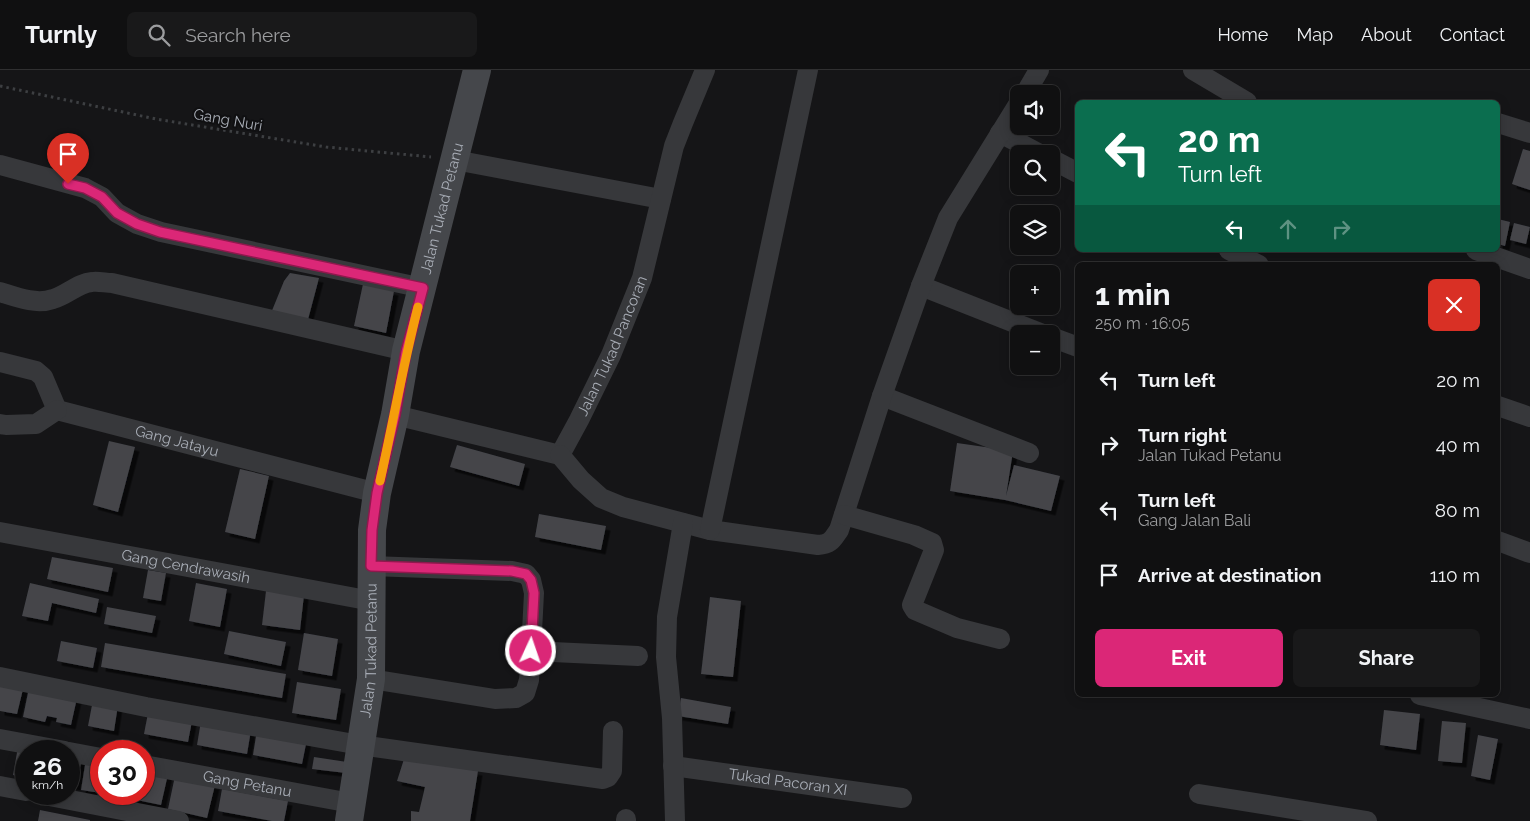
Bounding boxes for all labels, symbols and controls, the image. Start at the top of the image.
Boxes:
search box [127,12,477,57]
text: Turnly [25,20,97,49]
icon: search [145,21,173,49]
text: Search here [185,24,291,46]
text: Home [1217,24,1268,45]
text: Map [1296,24,1333,45]
text: About [1361,24,1412,45]
text: Contact [1440,24,1505,45]
map controls [1010,85,1060,375]
button: sound [1010,85,1060,135]
street label: Gang Nuri [192,105,264,135]
text: 20 m [1178,119,1260,160]
icon: left [1095,120,1160,185]
pin [47,133,89,184]
icon: arrive [54,140,82,168]
street label: Jalan Tukad Petanu [417,141,467,276]
button: search [1010,145,1060,195]
text: Turn left [1178,161,1262,187]
button: layers [1010,205,1060,255]
icon: left [1221,215,1249,243]
icon: ahead [1274,215,1302,243]
icon: right [1327,215,1355,243]
button: + [1010,265,1060,315]
street label: Jalan Tukad Pancoran [573,273,651,419]
text: 1 min [1095,277,1171,312]
button: close [1428,279,1480,331]
text: 250 m · 16:05 [1095,314,1190,333]
button: − [1010,325,1060,375]
icon: left [1095,366,1123,394]
text: Turn left [1138,369,1215,391]
text: 20 m [1436,369,1480,391]
street label: Gang Jatayu [133,422,221,461]
text: Turn right [1138,424,1227,446]
icon: right [1095,431,1123,459]
text: 40 m [1436,434,1480,456]
text: Jalan Tukad Petanu [1138,446,1281,465]
text: Turn left [1138,489,1215,511]
icon: left [1095,496,1123,524]
text: 80 m [1435,499,1480,521]
text: Gang Jalan Bali [1138,511,1251,530]
street label: Gang Cendrawasih [120,546,252,587]
icon: arrive [1095,561,1123,589]
text: Arrive at destination [1138,564,1322,586]
text: 110 m [1430,564,1480,586]
street label: Jalan Tukad Petanu [356,583,381,719]
position arrow [504,624,556,676]
button: Exit [1095,629,1283,687]
button: Share [1293,629,1480,687]
speed limit sign: 30 [90,740,155,805]
text: 26 [33,751,62,781]
street label: Tukad Pacoran XI [727,765,848,799]
street label: Gang Petanu [202,767,293,801]
text: km/h [32,778,63,792]

